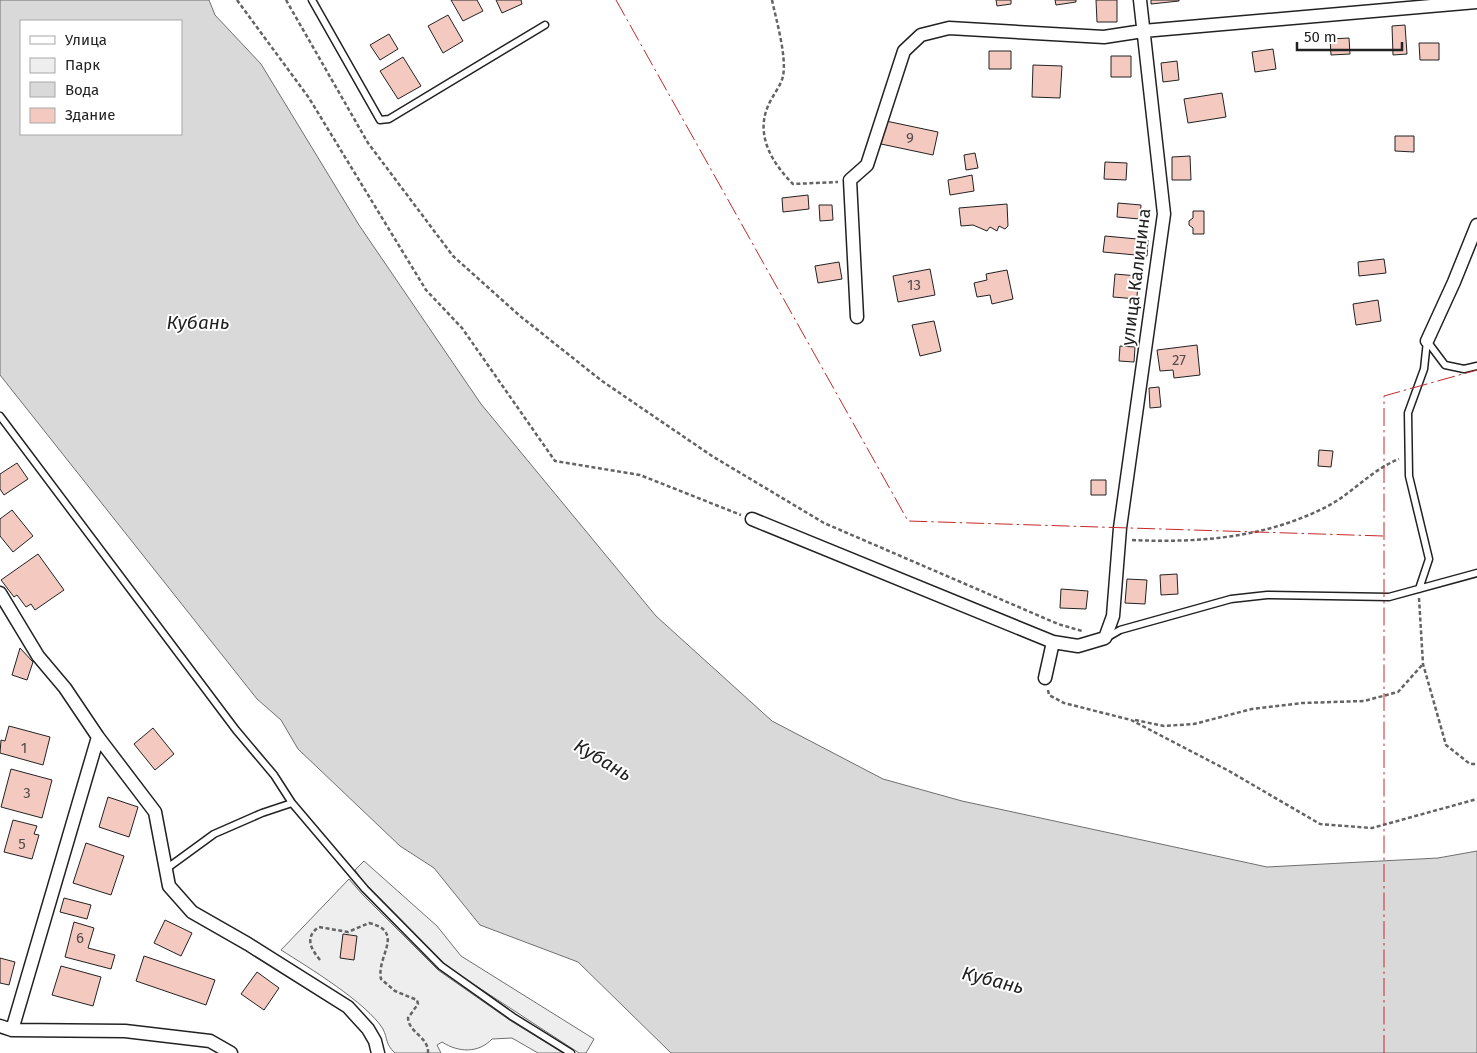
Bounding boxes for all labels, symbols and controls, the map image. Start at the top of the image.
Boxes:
legend [20,20,182,135]
scale bar [1297,20,1402,52]
text: 50 m [1304,28,1337,46]
text: Улица [65,31,107,49]
text: Парк [65,56,100,74]
text: Вода [65,81,99,99]
text: Здание [65,106,115,124]
house number: 9 [906,129,914,147]
street label: улица Калинина [1117,207,1155,347]
house number: 13 [907,276,921,294]
water label: Кубань [166,311,230,334]
house number: 27 [1172,351,1186,369]
water label: Кубань [570,734,636,786]
house number: 1 [21,739,27,757]
house number: 3 [23,784,31,802]
house number: 5 [18,835,26,853]
house number: 6 [76,929,84,947]
water label: Кубань [960,961,1026,999]

